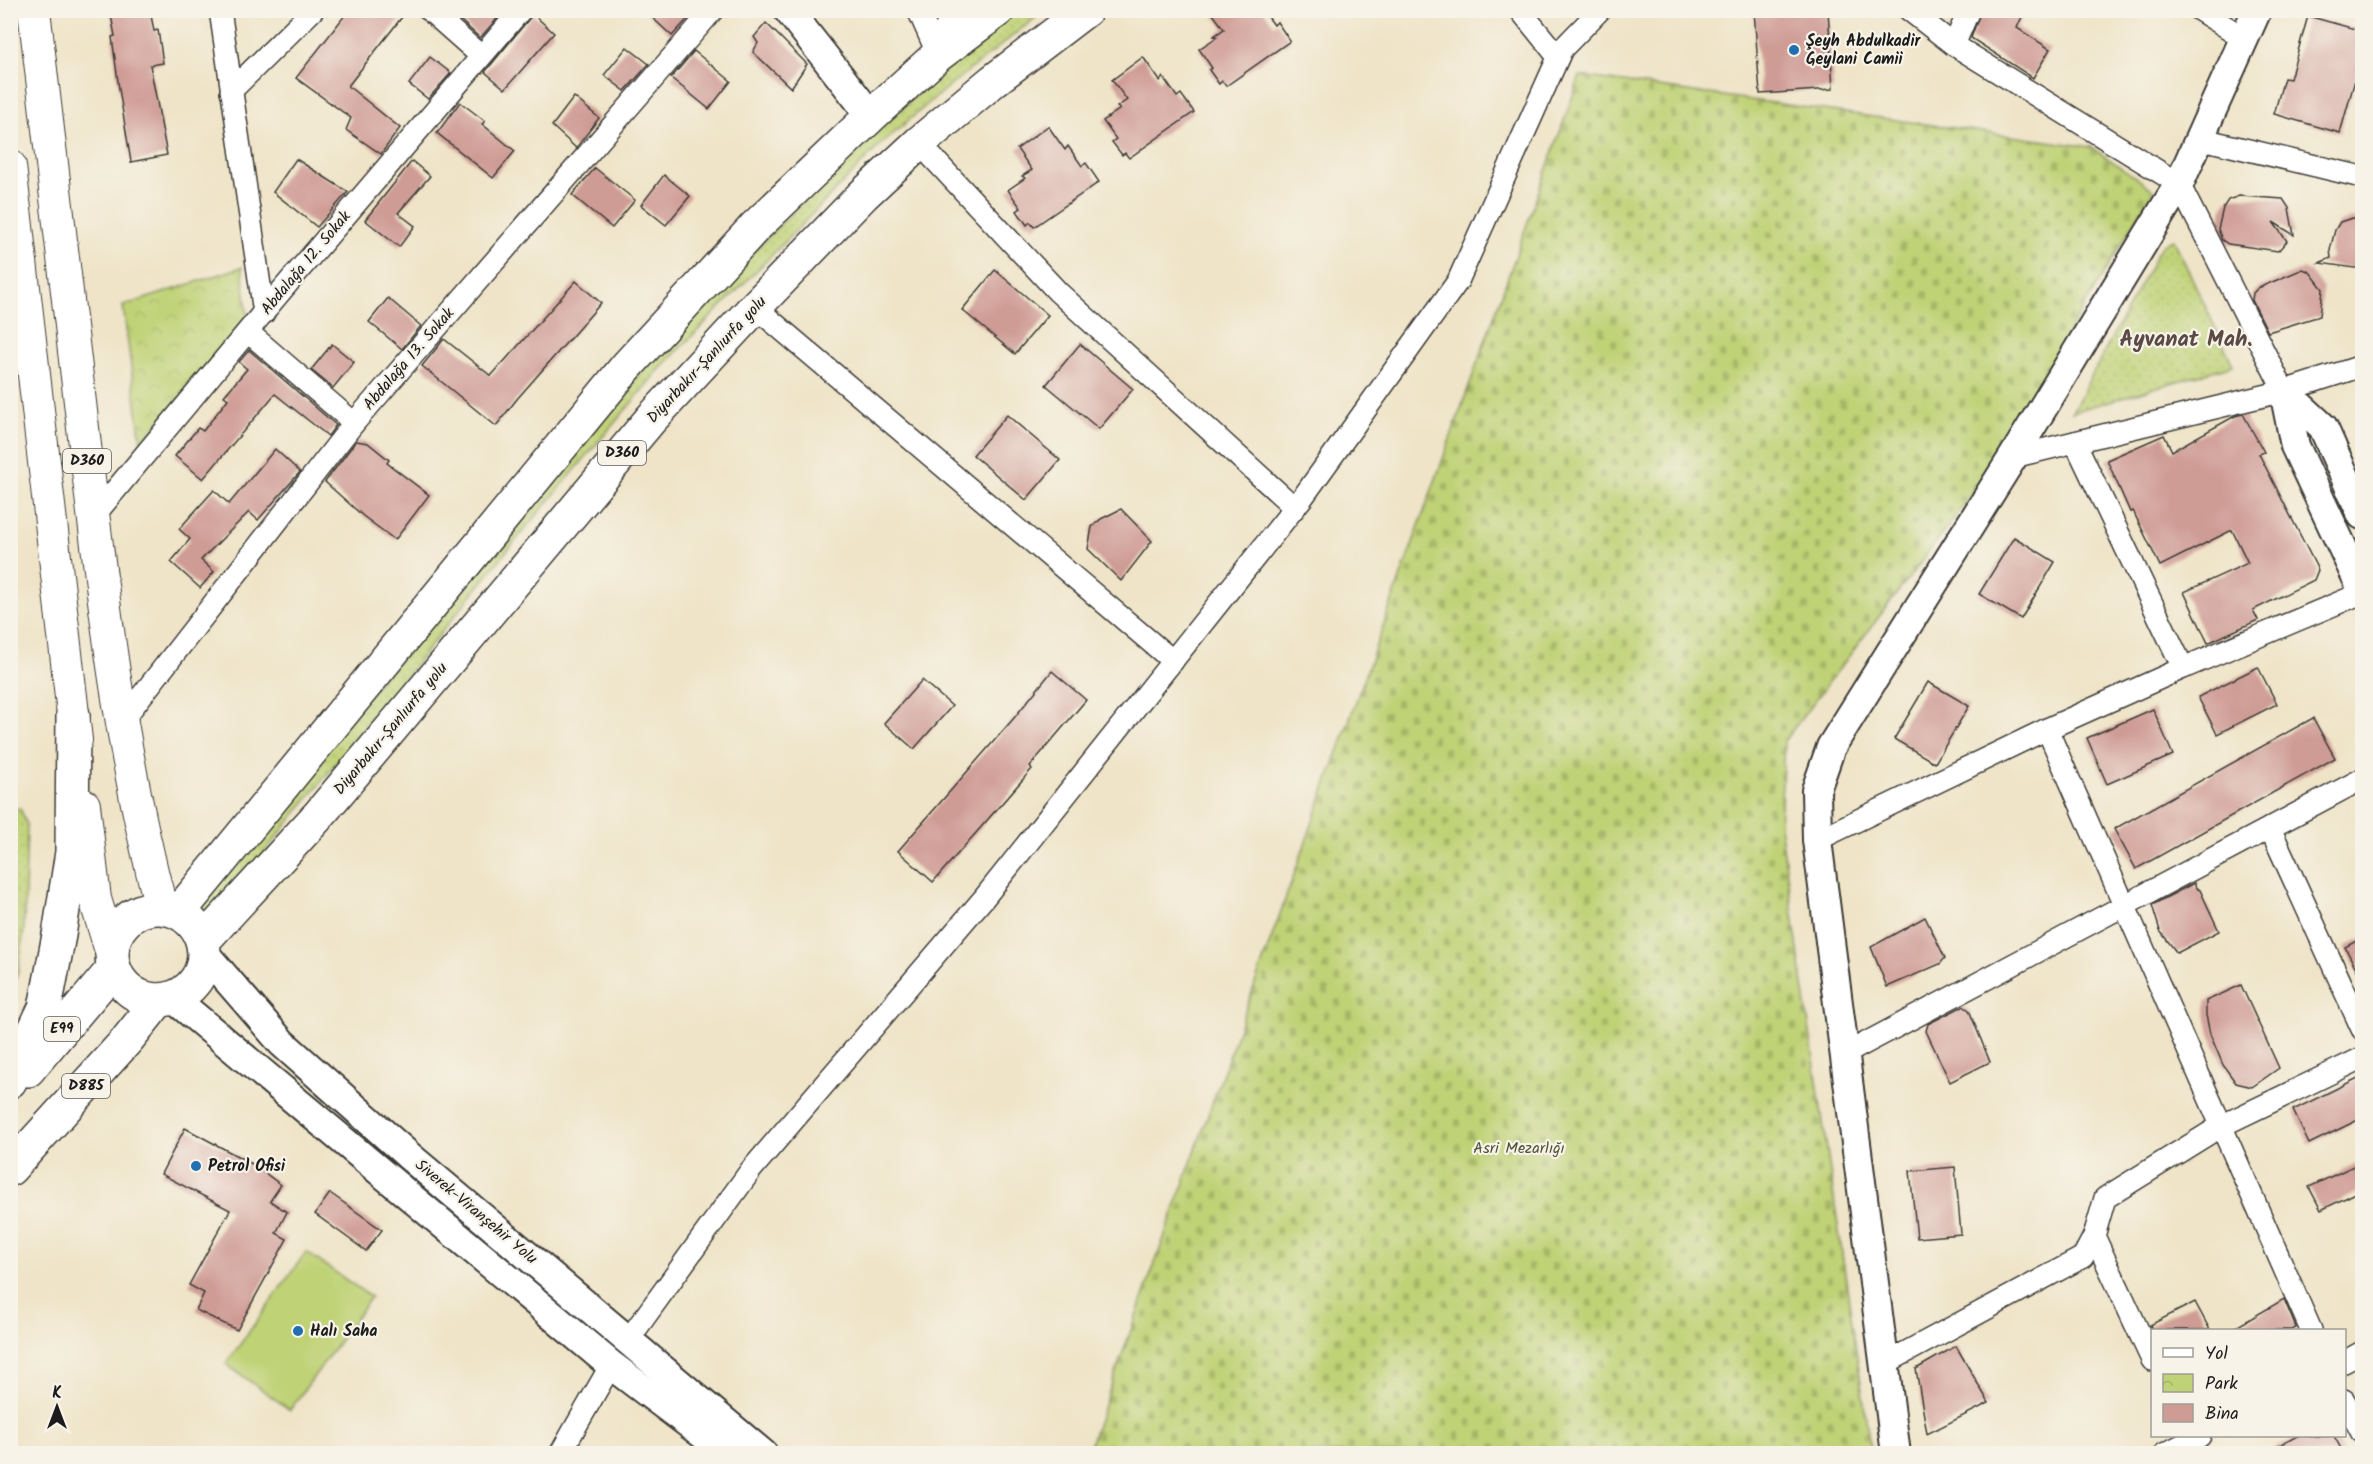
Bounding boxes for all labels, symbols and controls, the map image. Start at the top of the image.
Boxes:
place label: Şeyh Abdulkadir Geylani Camii [1806,29,1922,72]
marker: Şeyh Abdulkadir Geylani Camii [1787,43,1801,57]
street label: Abdalağa 12. Sokak [255,205,357,321]
street label: Diyarbakır-Şanlıurfa yolu [641,290,773,429]
street label: Abdalağa 13. Sokak [357,302,461,416]
district label: Ayvanat Mah. [2119,323,2253,358]
road number: D360 [598,441,646,465]
road number: D360 [63,449,111,473]
street label: Diyarbakır-Şanlıurfa yolu [328,657,454,801]
road number: E99 [44,1017,80,1041]
road number: D885 [62,1074,110,1098]
park label: Asri Mezarlığı [1473,1136,1565,1161]
street label: Siverek-Viranşehir Yolu [409,1153,543,1271]
place label: Petrol Ofisi [208,1154,286,1179]
marker: Petrol Ofisi [189,1159,203,1173]
place label: Halı Saha [310,1319,377,1344]
marker: Halı Saha [291,1324,305,1338]
legend [2151,1329,2346,1437]
text: Yol [2205,1340,2229,1369]
text: Park [2205,1370,2238,1399]
north arrow [27,1377,87,1437]
text: K [52,1381,62,1406]
text: Bina [2205,1400,2239,1429]

